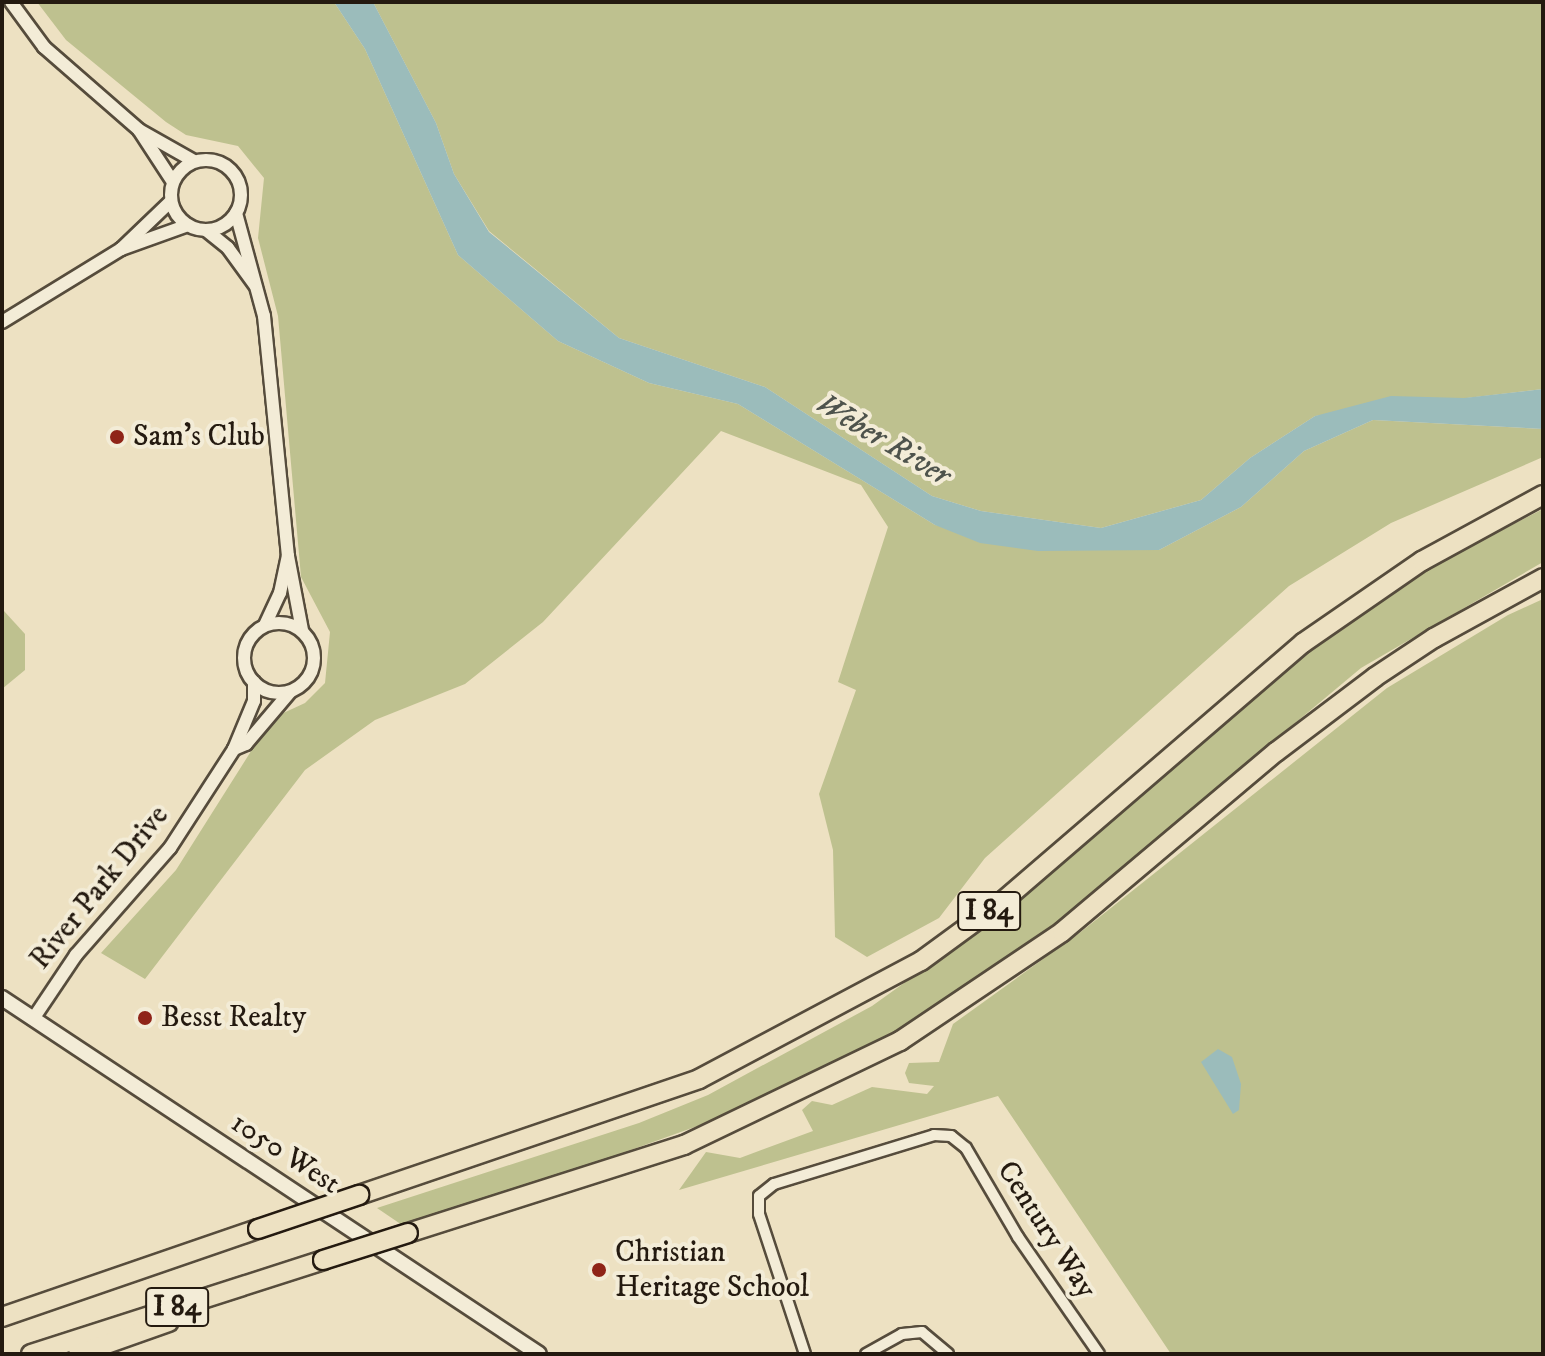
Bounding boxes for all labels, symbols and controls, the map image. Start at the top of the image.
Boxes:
water label: Weber River [809,385,957,495]
place label: Sam's Club [133,419,265,455]
marker: Sam's Club [108,428,126,446]
street label: River Park Drive [23,799,177,977]
road number: I 84 [957,887,1021,935]
place label: Besst Realty [161,1000,306,1036]
marker: Besst Realty [136,1009,154,1027]
street label: 1050 West [224,1106,346,1202]
street label: Century Way [988,1155,1104,1305]
place label: Christian Heritage School [615,1235,809,1306]
marker: Christian Heritage School [590,1261,608,1279]
road number: I 84 [145,1283,209,1331]

